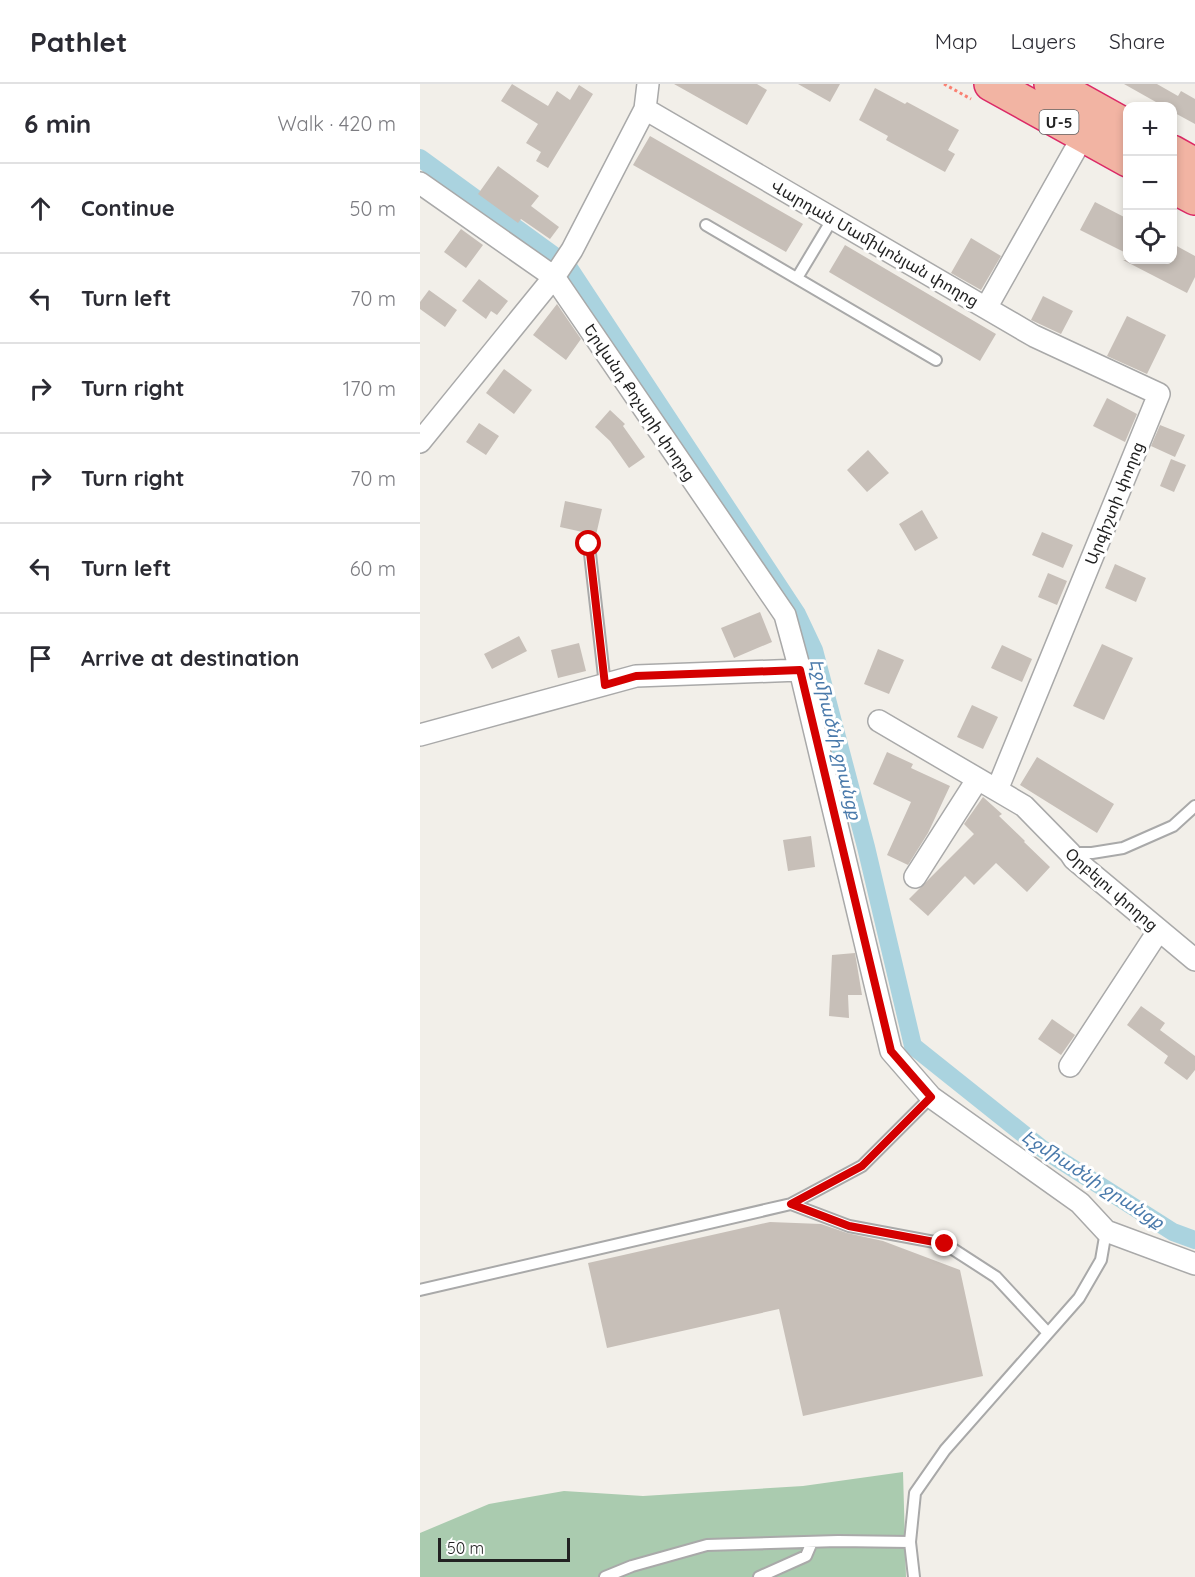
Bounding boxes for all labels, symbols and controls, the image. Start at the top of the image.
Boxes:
text: Pathlet [30,24,127,59]
text: Map [935,28,978,54]
text: Layers [1011,28,1076,54]
text: Share [1109,28,1165,54]
map controls [1123,102,1177,264]
button: + [1123,102,1177,156]
text: 6 min [24,107,91,140]
road number: Մ-5 [1040,110,1078,134]
text: Walk · 420 m [277,111,396,136]
button: − [1123,156,1177,210]
street label: Վարդան Մամիկոնյան փողոց [767,175,983,311]
icon: ahead [24,192,57,225]
text: Continue [81,194,175,222]
text: 50 m [350,196,396,221]
button: locate [1123,210,1177,264]
icon: left [24,282,57,315]
text: Turn left [81,284,171,312]
text: 70 m [350,286,396,311]
street label: Երվանդ Քոչարի փողոց [580,320,700,484]
icon: right [24,372,57,405]
text: Turn right [81,374,185,402]
text: 170 m [343,376,396,401]
street label: Արգիշտի փողոց [1080,439,1148,567]
icon: right [24,462,57,495]
text: Turn right [81,464,185,492]
text: 70 m [350,466,396,491]
route start [575,530,601,556]
icon: left [24,552,57,585]
text: Turn left [81,554,171,582]
text: 60 m [350,556,396,581]
icon: arrive [24,642,57,675]
text: Arrive at destination [81,644,299,672]
water label: Էջմիածնի ջրանցք [805,656,867,823]
street label: Օրբելու փողոց [1061,843,1163,935]
water label: Էջմիածնի ջրանցք [1018,1124,1170,1234]
route end [931,1230,957,1256]
scale bar [438,1535,570,1562]
text: 50 m [447,1538,484,1558]

